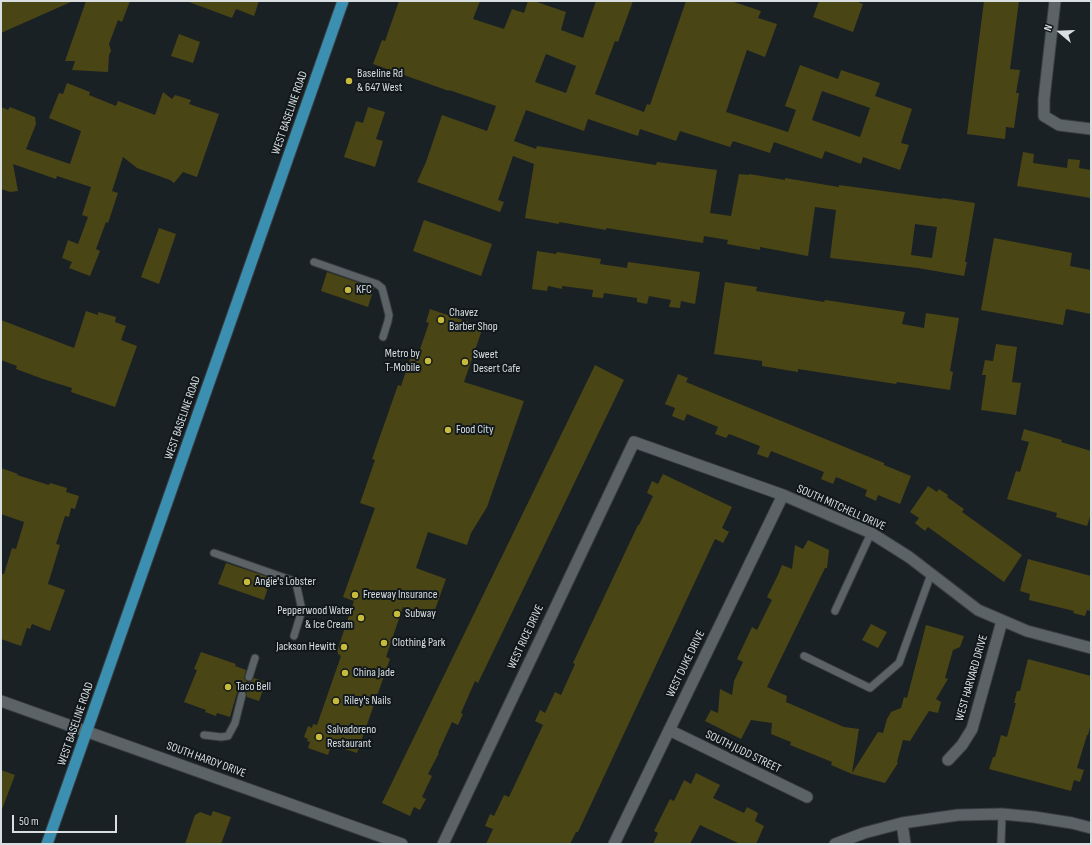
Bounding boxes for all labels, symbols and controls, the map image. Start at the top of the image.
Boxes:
north arrow [1040,12,1080,52]
text: N [1041,23,1055,33]
place label: Baseline Rd & 647 West [357,67,403,95]
street label: WEST BASELINE ROAD [269,69,311,157]
marker: Baseline Rd & 647 West [344,76,354,86]
place label: KFC [356,283,372,297]
marker: KFC [343,285,353,295]
place label: Chavez Barber Shop [449,306,498,334]
marker: Chavez Barber Shop [436,315,446,325]
place label: Metro by T-Mobile [385,347,420,375]
place label: Sweet Desert Cafe [473,348,520,376]
marker: Metro by T-Mobile [423,356,433,366]
marker: Sweet Desert Cafe [460,357,470,367]
street label: WEST BASELINE ROAD [162,374,204,462]
place label: Food City [456,423,494,437]
marker: Food City [443,425,453,435]
street label: SOUTH MITCHELL DRIVE [794,482,888,534]
place label: Angie's Lobster [255,575,316,589]
marker: Angie's Lobster [242,577,252,587]
place label: Freeway Insurance [363,588,438,602]
marker: Freeway Insurance [350,590,360,600]
street label: WEST RICE DRIVE [505,602,547,672]
place label: Pepperwood Water & Ice Cream [277,604,353,632]
place label: Subway [405,607,436,621]
marker: Subway [392,609,402,619]
marker: Pepperwood Water & Ice Cream [356,613,366,623]
street label: WEST DUKE DRIVE [664,628,708,700]
street label: WEST HARVARD DRIVE [953,633,991,723]
place label: Clothing Park [392,636,445,650]
marker: Clothing Park [379,638,389,648]
place label: Jackson Hewitt [276,640,336,654]
marker: Jackson Hewitt [339,642,349,652]
place label: China Jade [353,666,395,680]
marker: China Jade [340,668,350,678]
street label: WEST BASELINE ROAD [55,680,97,768]
place label: Taco Bell [236,680,271,694]
marker: Taco Bell [223,682,233,692]
place label: Riley's Nails [344,694,391,708]
marker: Riley's Nails [331,696,341,706]
place label: Salvadoreno Restaurant [327,723,376,751]
street label: SOUTH JUDD STREET [703,728,783,776]
marker: Salvadoreno Restaurant [314,732,324,742]
street label: SOUTH HARDY DRIVE [164,739,248,781]
scale bar [14,807,119,833]
text: 50 m [19,814,39,829]

